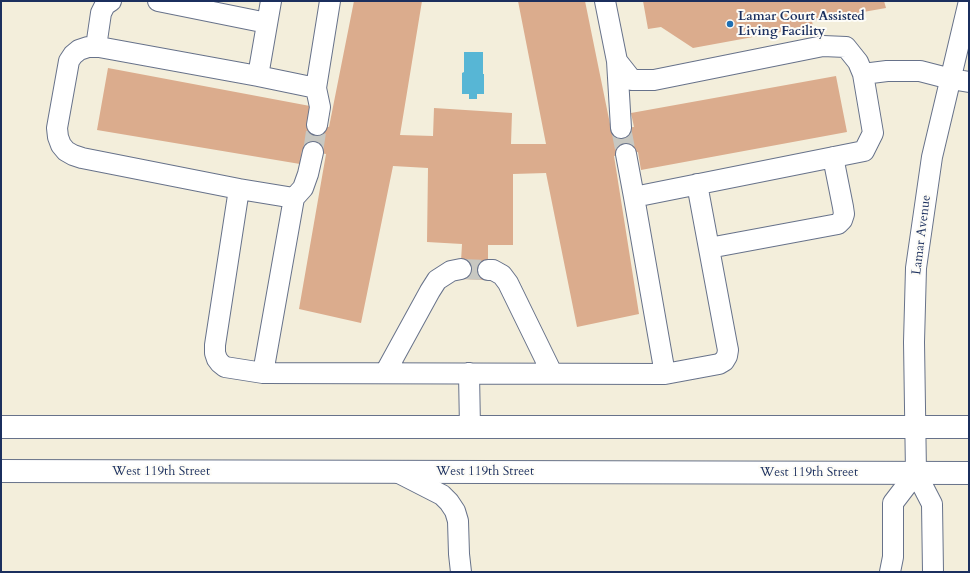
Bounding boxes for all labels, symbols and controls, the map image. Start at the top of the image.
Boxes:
place label: Lamar Court Assisted Living Facility [738,9,865,40]
marker: Lamar Court Assisted Living Facility [725,19,735,29]
street label: Lamar Avenue [909,194,935,276]
street label: West 119th Street [112,464,210,480]
street label: West 119th Street [436,464,534,480]
street label: West 119th Street [760,465,858,481]

